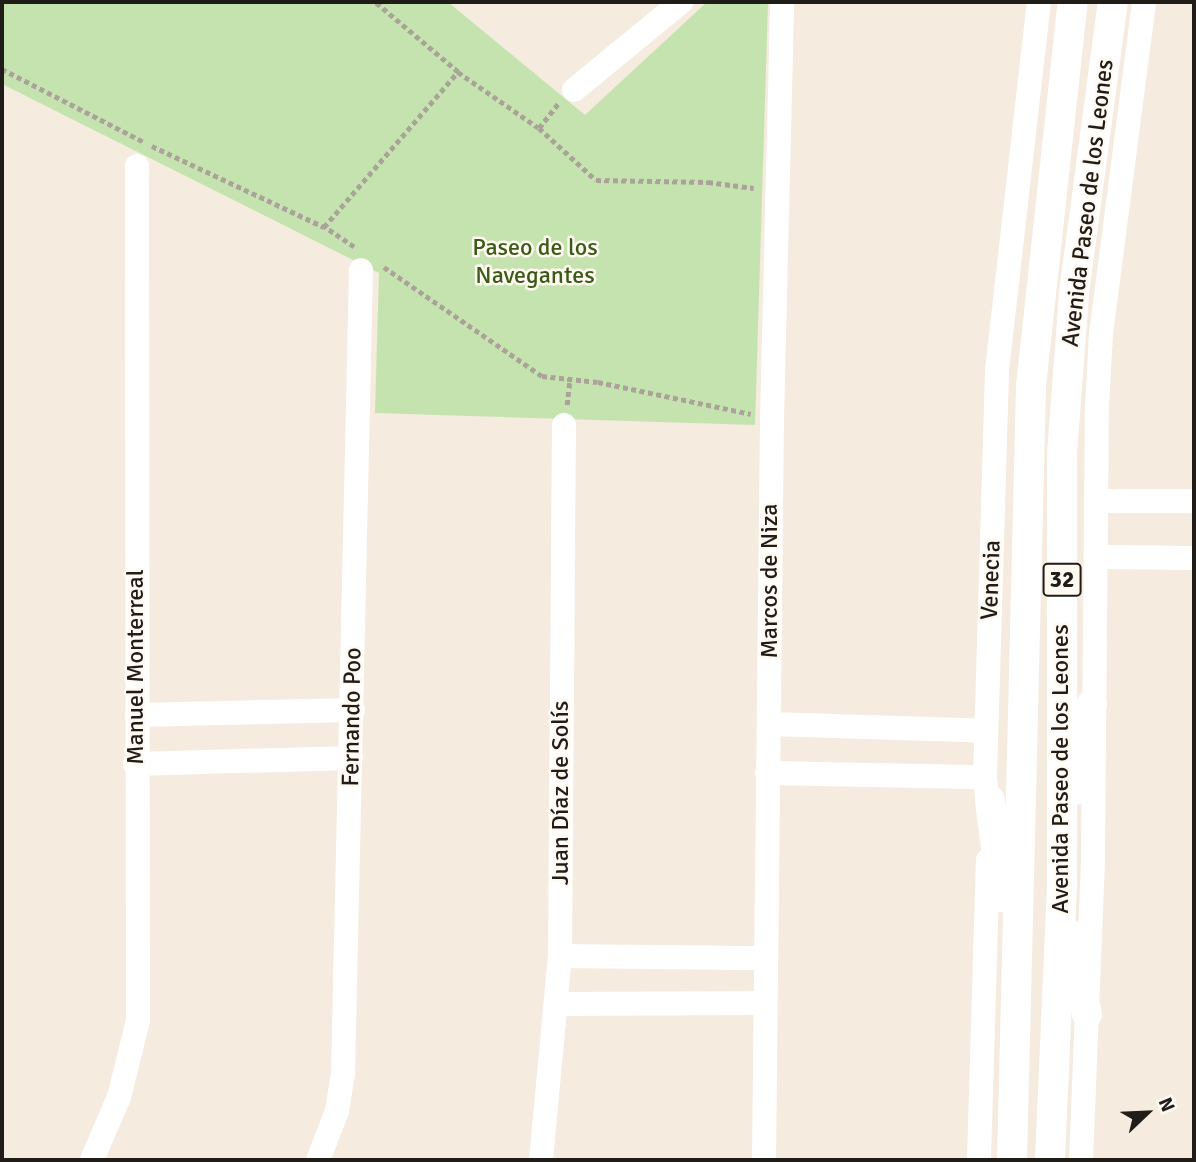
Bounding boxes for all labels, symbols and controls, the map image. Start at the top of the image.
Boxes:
street label: Avenida Paseo de los Leones [1056,58,1120,348]
park label: Paseo de los Navegantes [472,234,598,290]
street label: Marcos de Niza [756,503,784,659]
street label: Venecia [975,540,1007,620]
road number: 32 [1041,560,1083,600]
street label: Manuel Monterreal [122,569,150,765]
street label: Avenida Paseo de los Leones [1047,624,1075,914]
street label: Fernando Poo [336,647,368,787]
street label: Juan Díaz de Solís [547,701,575,885]
north arrow [1112,1078,1182,1148]
text: N [1153,1094,1180,1116]

